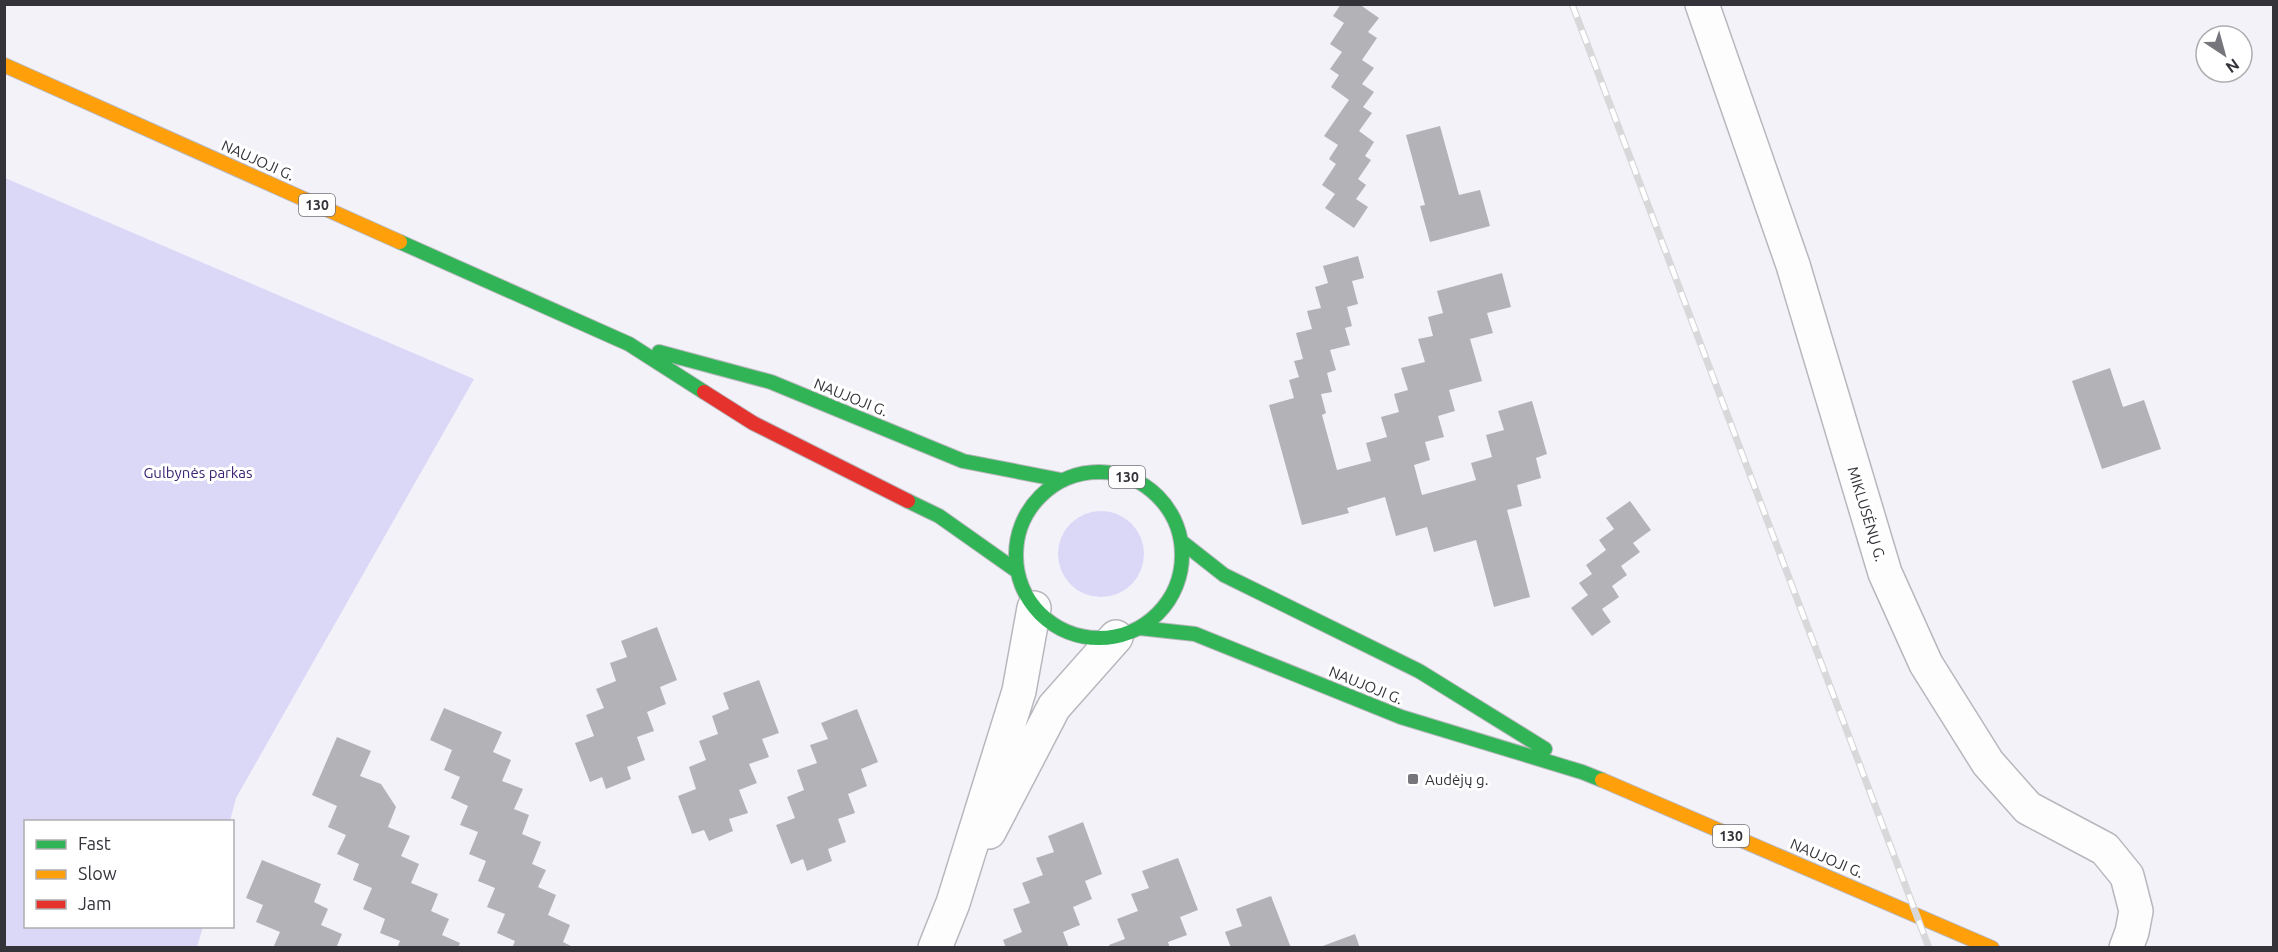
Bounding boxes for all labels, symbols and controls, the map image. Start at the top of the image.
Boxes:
north arrow [2194,24,2254,84]
text: N [2223,55,2243,77]
street label: NAUJOJI G. [219,136,297,184]
road number: 130 [299,194,335,216]
street label: NAUJOJI G. [812,375,890,419]
park label: Gulbynės parkas [143,464,253,481]
street label: MIKLUSĖNŲ G. [1844,464,1890,564]
road number: 130 [1109,466,1145,488]
street label: NAUJOJI G. [1327,663,1405,707]
place label: Audėjų g. [1425,771,1488,788]
marker: Audėjų g. [1406,772,1420,786]
legend [24,820,234,928]
road number: 130 [1713,825,1749,847]
text: Fast [78,833,111,853]
street label: NAUJOJI G. [1788,835,1866,881]
text: Slow [78,863,117,883]
text: Jam [78,893,112,913]

